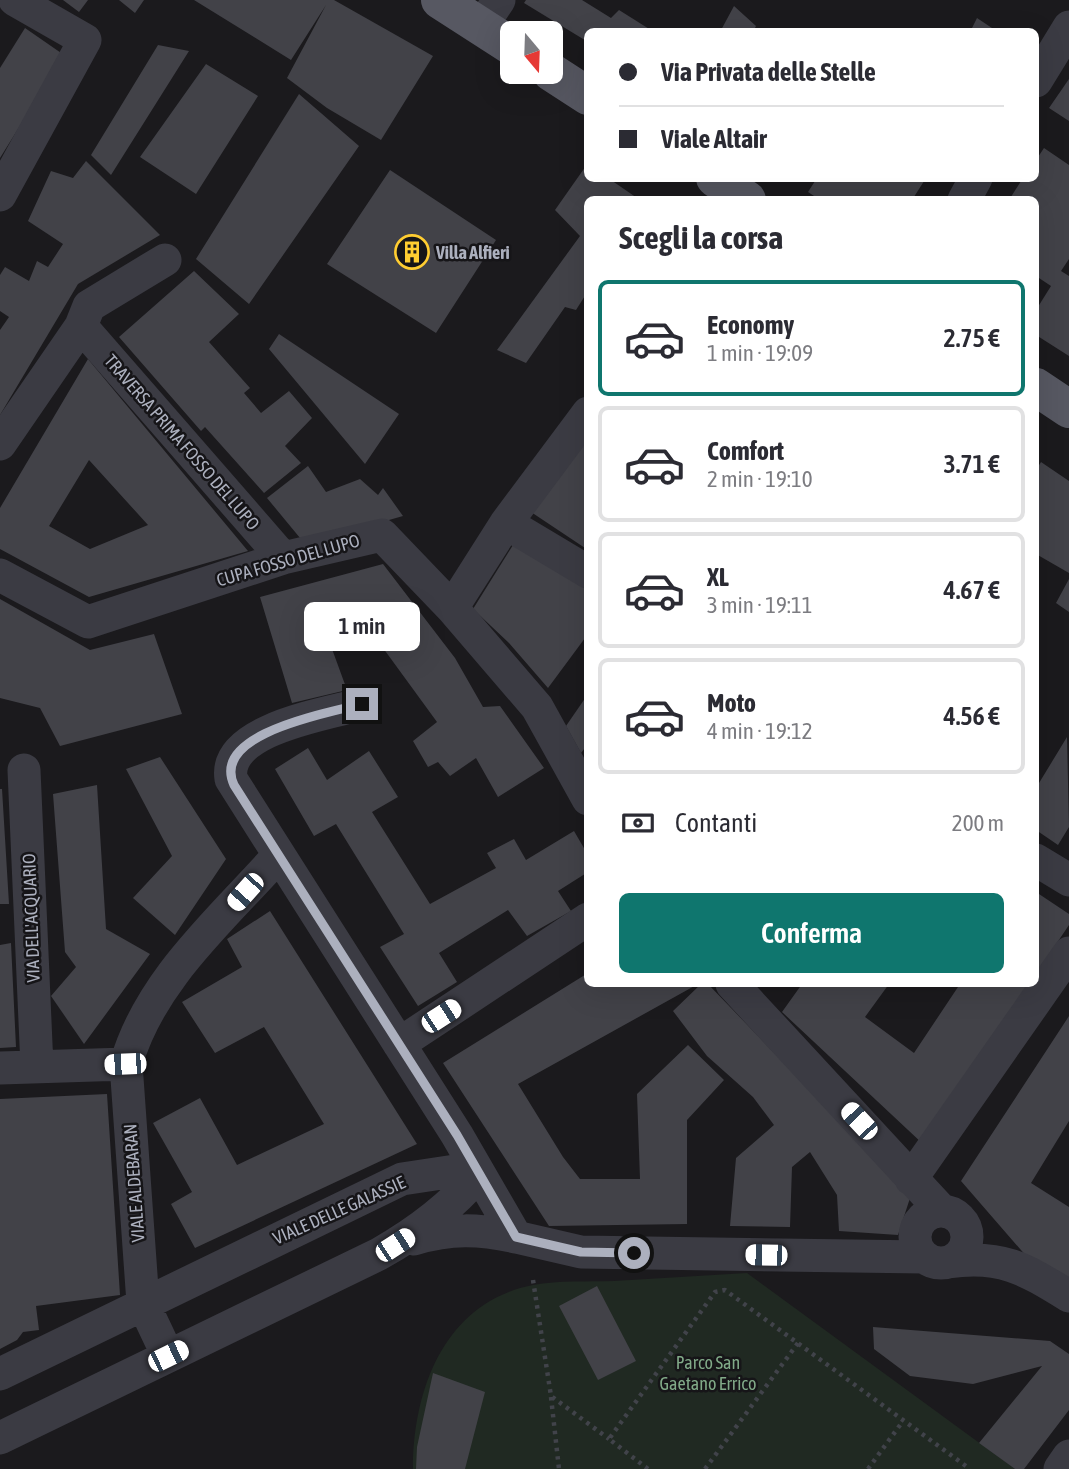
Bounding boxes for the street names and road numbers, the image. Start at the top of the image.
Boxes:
street label: TRAVERSA PRIMA FOSSO DEL LUPO [100,350,264,534]
street label: CUPA FOSSO DEL LUPO [214,529,362,591]
street label: VIA DELL'ACQUARIO [18,853,44,983]
street label: VIALE ALDEBARAN [119,1123,149,1243]
street label: VIALE DELLE GALASSIE [270,1171,409,1249]

